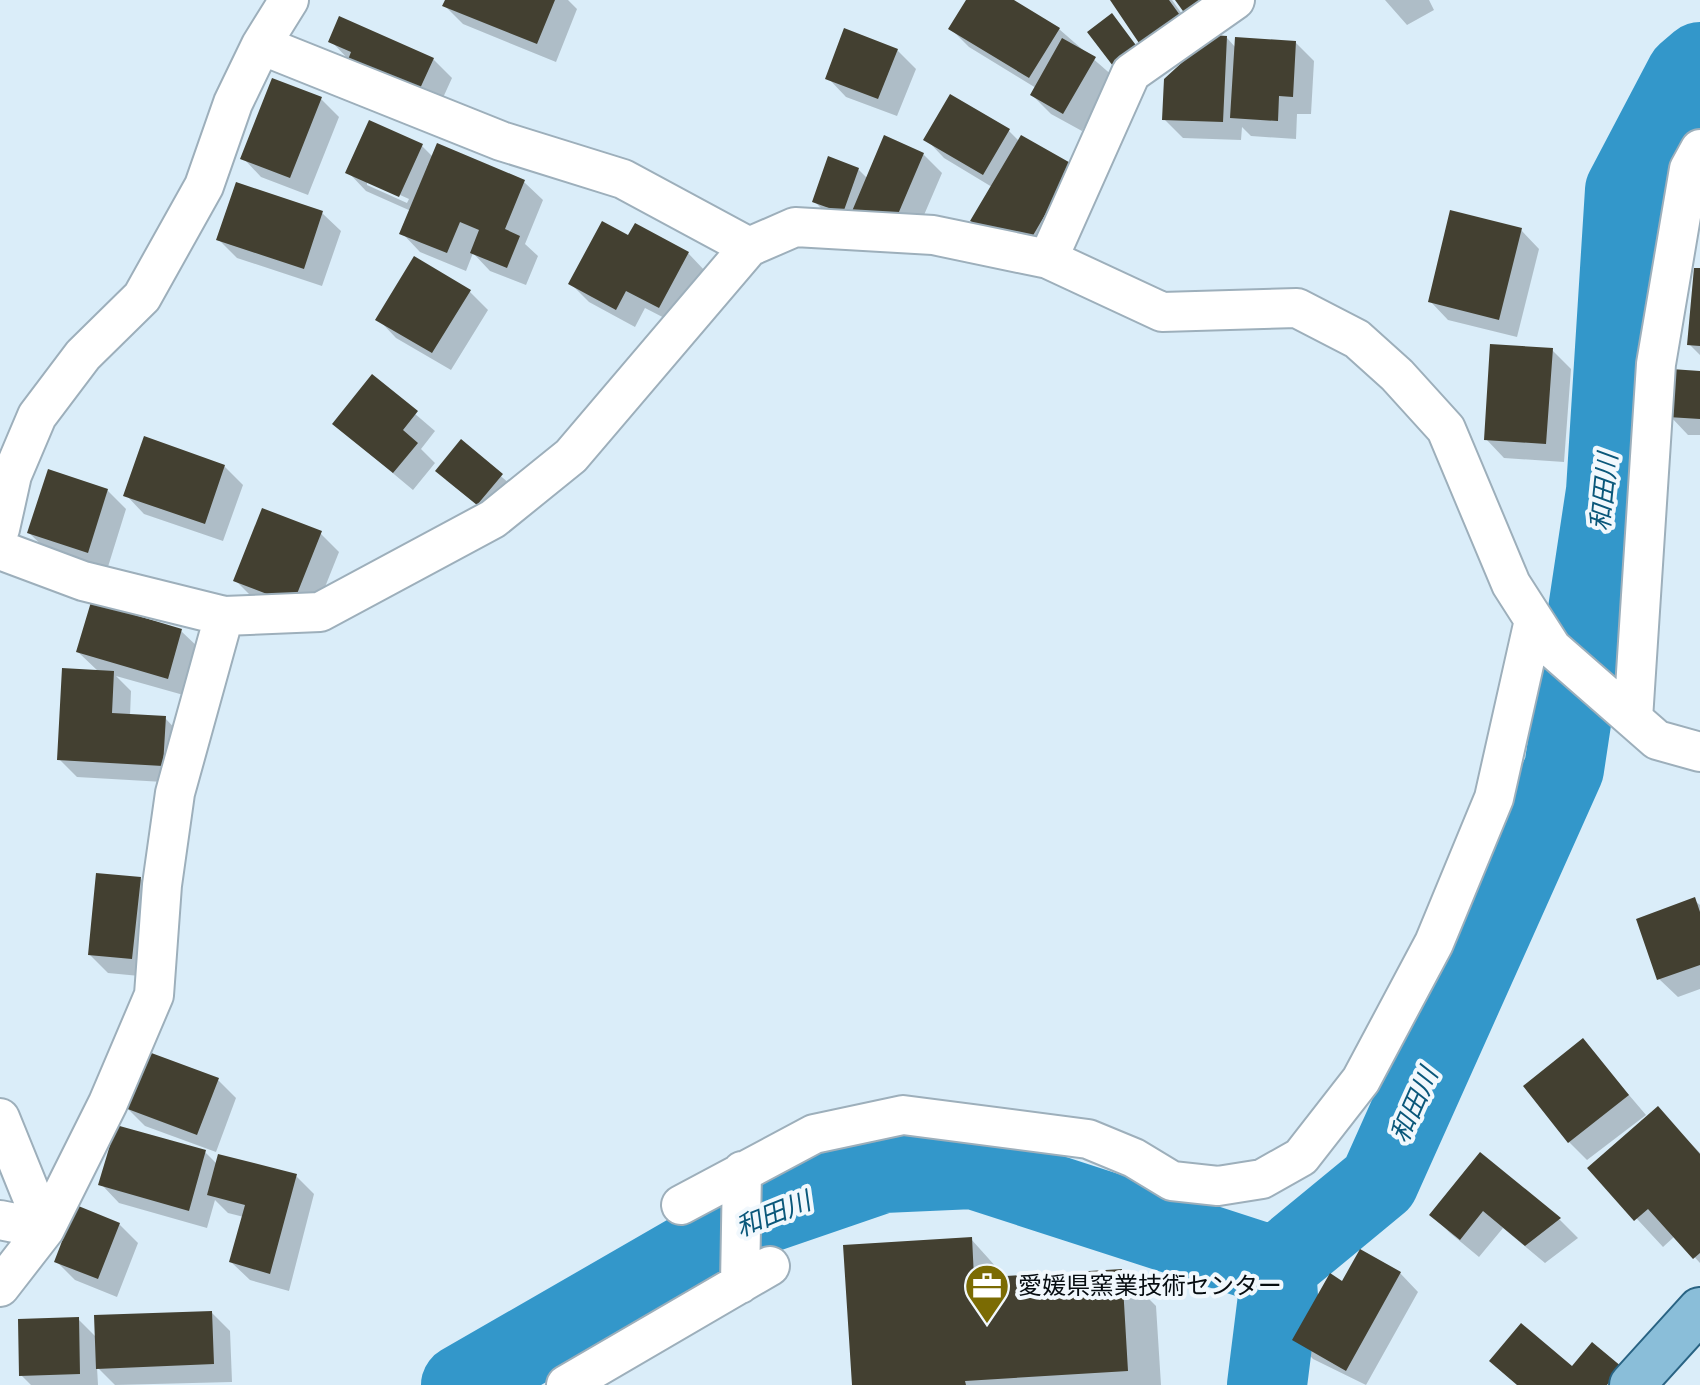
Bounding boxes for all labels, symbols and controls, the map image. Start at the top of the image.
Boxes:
water label: 和田川 [1585,449,1623,532]
water label: 和田川 [1384,1061,1445,1147]
water label: 和田川 [731,1184,818,1243]
office icon: 愛媛県窯業技術センター [963,1262,1011,1325]
place label: 愛媛県窯業技術センター [1018,1272,1282,1300]

